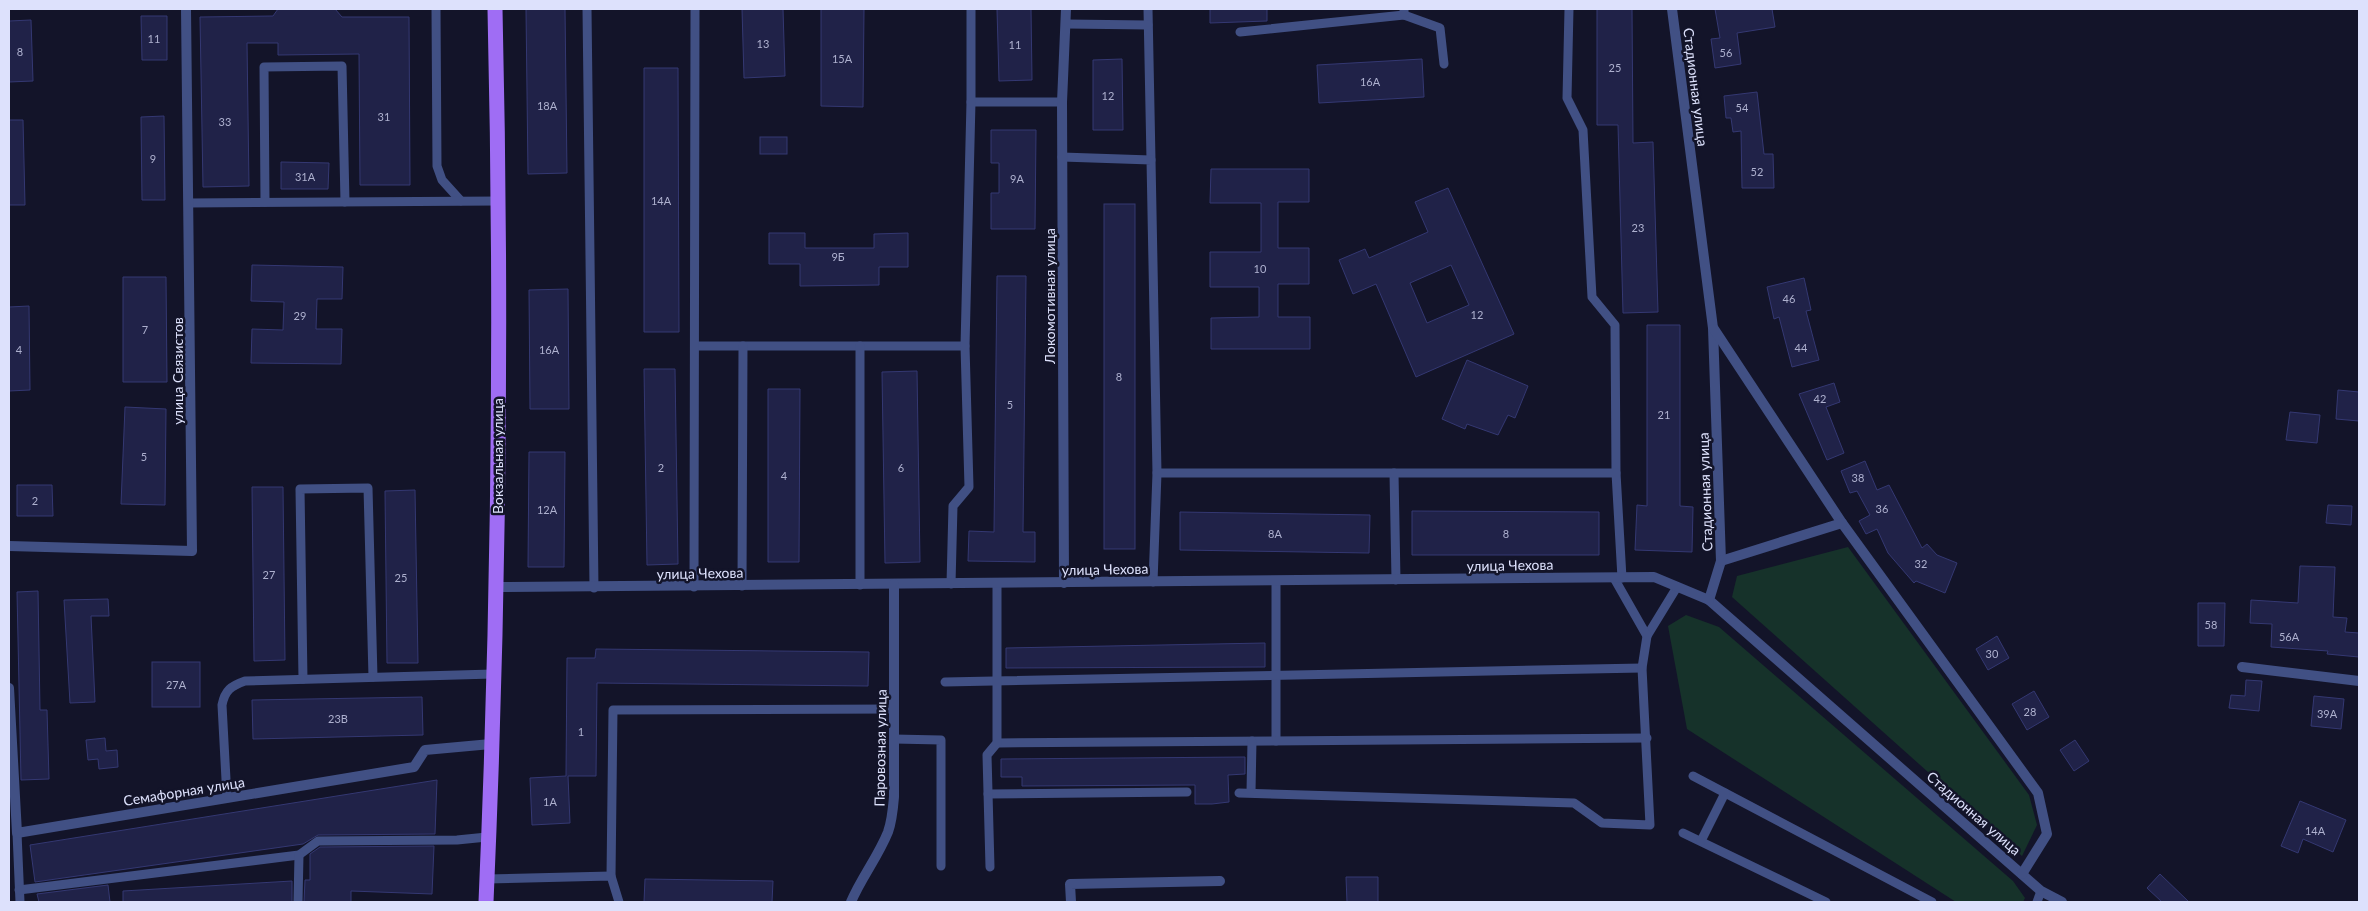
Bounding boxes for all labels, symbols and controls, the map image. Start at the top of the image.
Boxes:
street label: Стадионная улица [1680,27,1712,147]
house number: 11 [148,32,160,45]
house number: 13 [757,37,769,50]
house number: 11 [1009,38,1021,51]
house number: 8 [17,45,23,58]
house number: 56 [1720,46,1732,59]
house number: 15А [832,52,853,65]
house number: 25 [1609,61,1621,74]
house number: 16А [1360,75,1381,88]
house number: 12 [1102,89,1114,102]
house number: 18А [537,99,558,112]
house number: 54 [1736,101,1749,114]
house number: 31 [378,110,390,123]
house number: 33 [219,115,231,128]
house number: 9 [150,152,156,165]
house number: 52 [1751,165,1763,178]
house number: 31А [295,170,316,183]
house number: 9А [1010,172,1024,185]
house number: 14А [651,194,672,207]
house number: 23 [1632,221,1644,234]
street label: Локомотивная улица [1041,228,1058,365]
house number: 9Б [831,250,845,263]
house number: 10 [1254,262,1267,275]
house number: 46 [1783,292,1795,305]
house number: 12 [1471,308,1483,321]
house number: 29 [294,309,306,322]
street label: улица Связистов [169,317,186,425]
house number: 7 [142,323,148,336]
house number: 44 [1795,341,1808,354]
house number: 4 [16,343,23,356]
house number: 16А [539,343,560,356]
house number: 8 [1116,370,1122,383]
house number: 42 [1814,392,1826,405]
street label: Вокзальная улица [489,398,506,514]
house number: 5 [1007,398,1013,411]
house number: 21 [1658,408,1670,421]
street label: Стадионная улица [1694,432,1716,552]
house number: 5 [141,450,147,463]
house number: 2 [658,461,664,474]
house number: 6 [898,461,904,474]
house number: 4 [781,469,788,482]
house number: 38 [1852,471,1864,484]
house number: 2 [32,494,38,507]
house number: 36 [1876,502,1888,515]
house number: 12А [537,503,558,516]
house number: 8А [1268,527,1282,540]
house number: 8 [1503,527,1509,540]
street label: улица Чехова [1467,556,1554,574]
house number: 32 [1915,557,1927,570]
street label: улица Чехова [1062,560,1149,578]
street label: улица Чехова [657,564,744,582]
house number: 27 [263,568,275,581]
house number: 25 [395,571,407,584]
house number: 58 [2205,618,2217,631]
house number: 56А [2279,630,2300,643]
house number: 30 [1986,647,1999,660]
house number: 27А [166,678,187,691]
street label: Паровозная улица [870,689,890,807]
house number: 28 [2024,705,2036,718]
house number: 39А [2317,707,2338,720]
house number: 23В [328,712,348,725]
house number: 1 [578,725,584,738]
street label: Стадионная улица [1923,768,2025,859]
street label: Семафорная улица [122,773,246,809]
house number: 1А [543,795,557,808]
house number: 14А [2305,824,2326,837]

